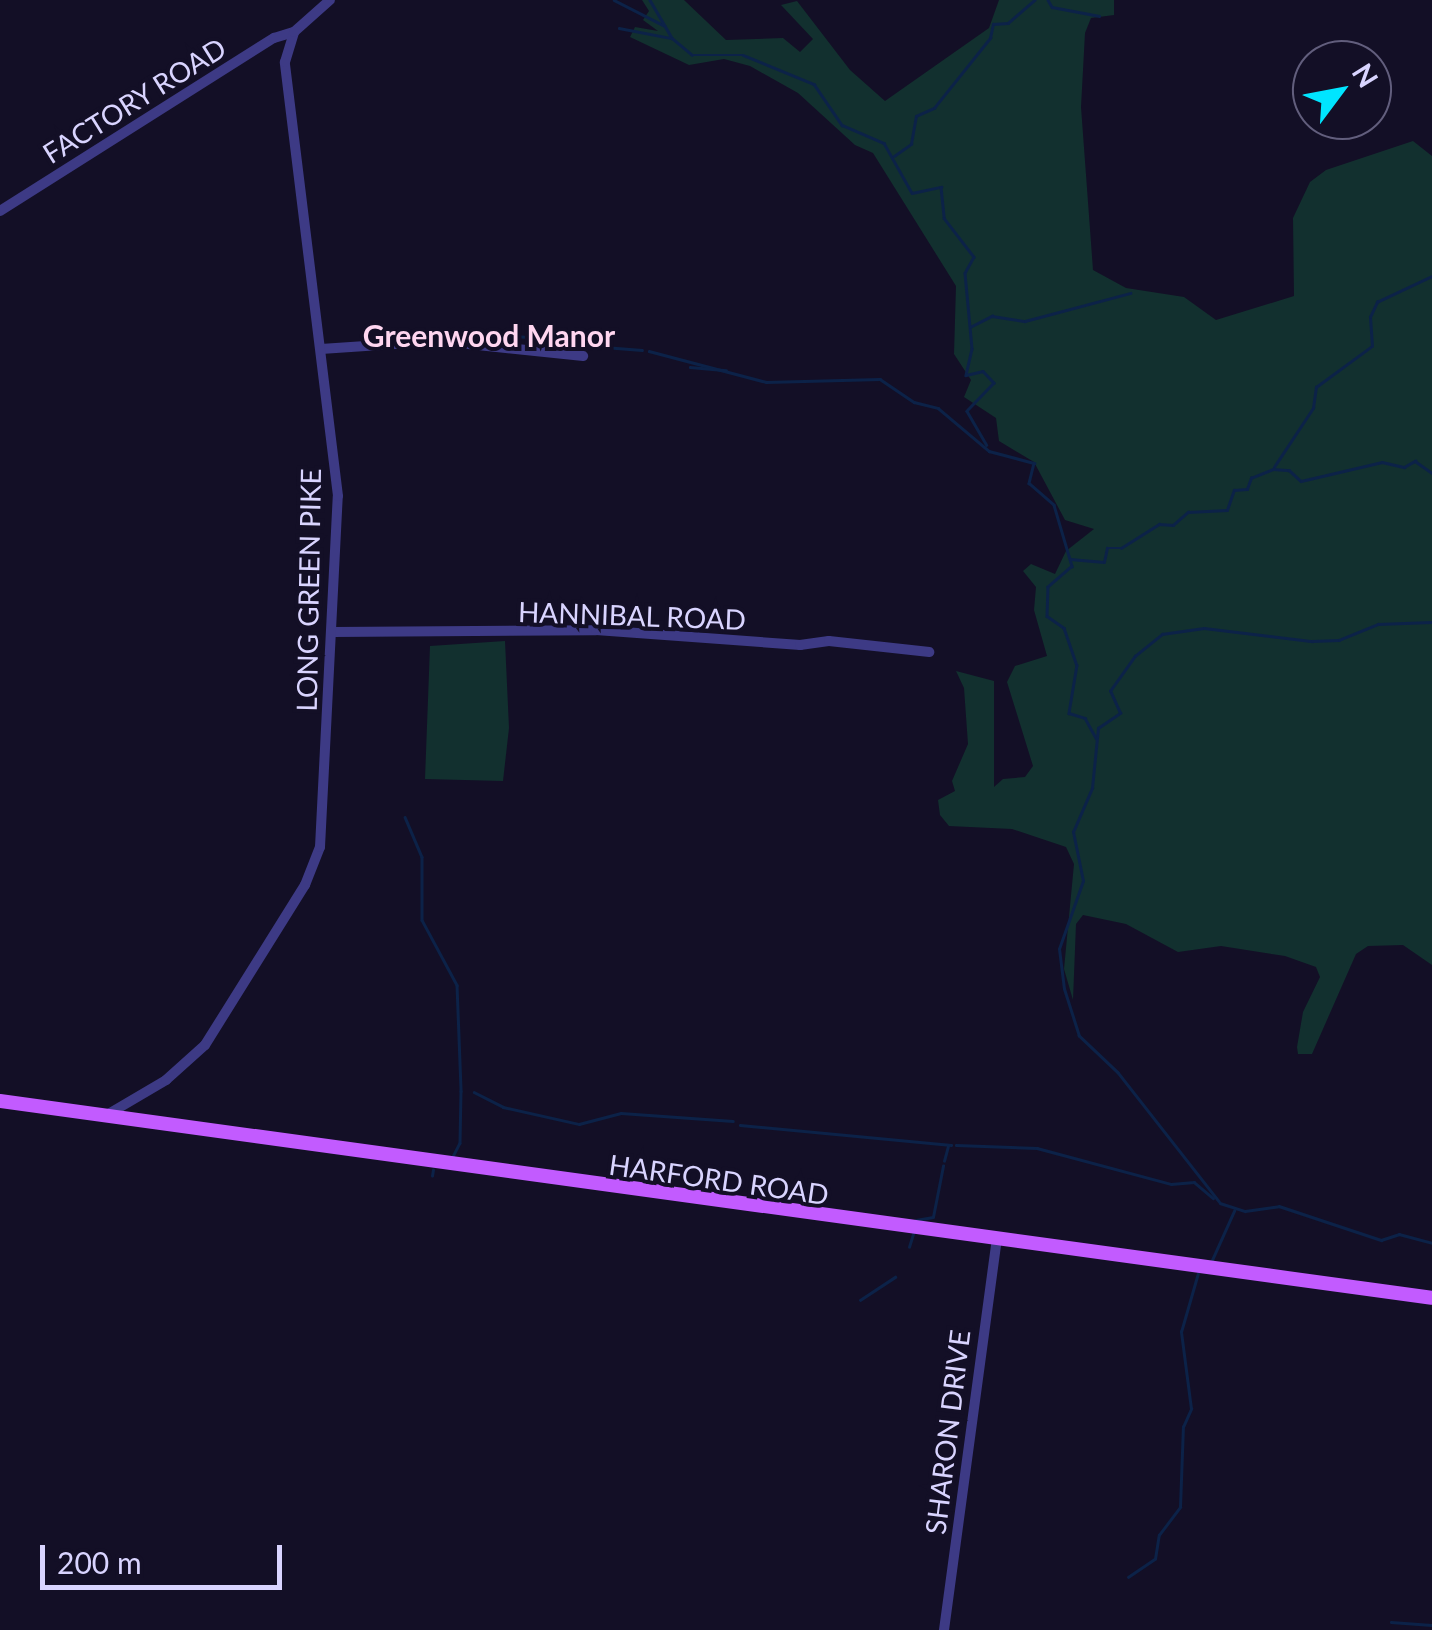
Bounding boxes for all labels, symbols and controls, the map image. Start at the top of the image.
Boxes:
street label: FACTORY ROAD [36,30,232,170]
north arrow [1292,40,1392,140]
text: N [1346,57,1386,93]
district label: Greenwood Manor [363,317,615,353]
street label: LONG GREEN PIKE [289,468,327,712]
street label: HANNIBAL ROAD [517,594,747,636]
street label: HARFORD ROAD [607,1147,831,1211]
street label: SHARON DRIVE [918,1328,976,1536]
scale bar [45,1525,288,1587]
text: 200 m [57,1544,142,1580]

